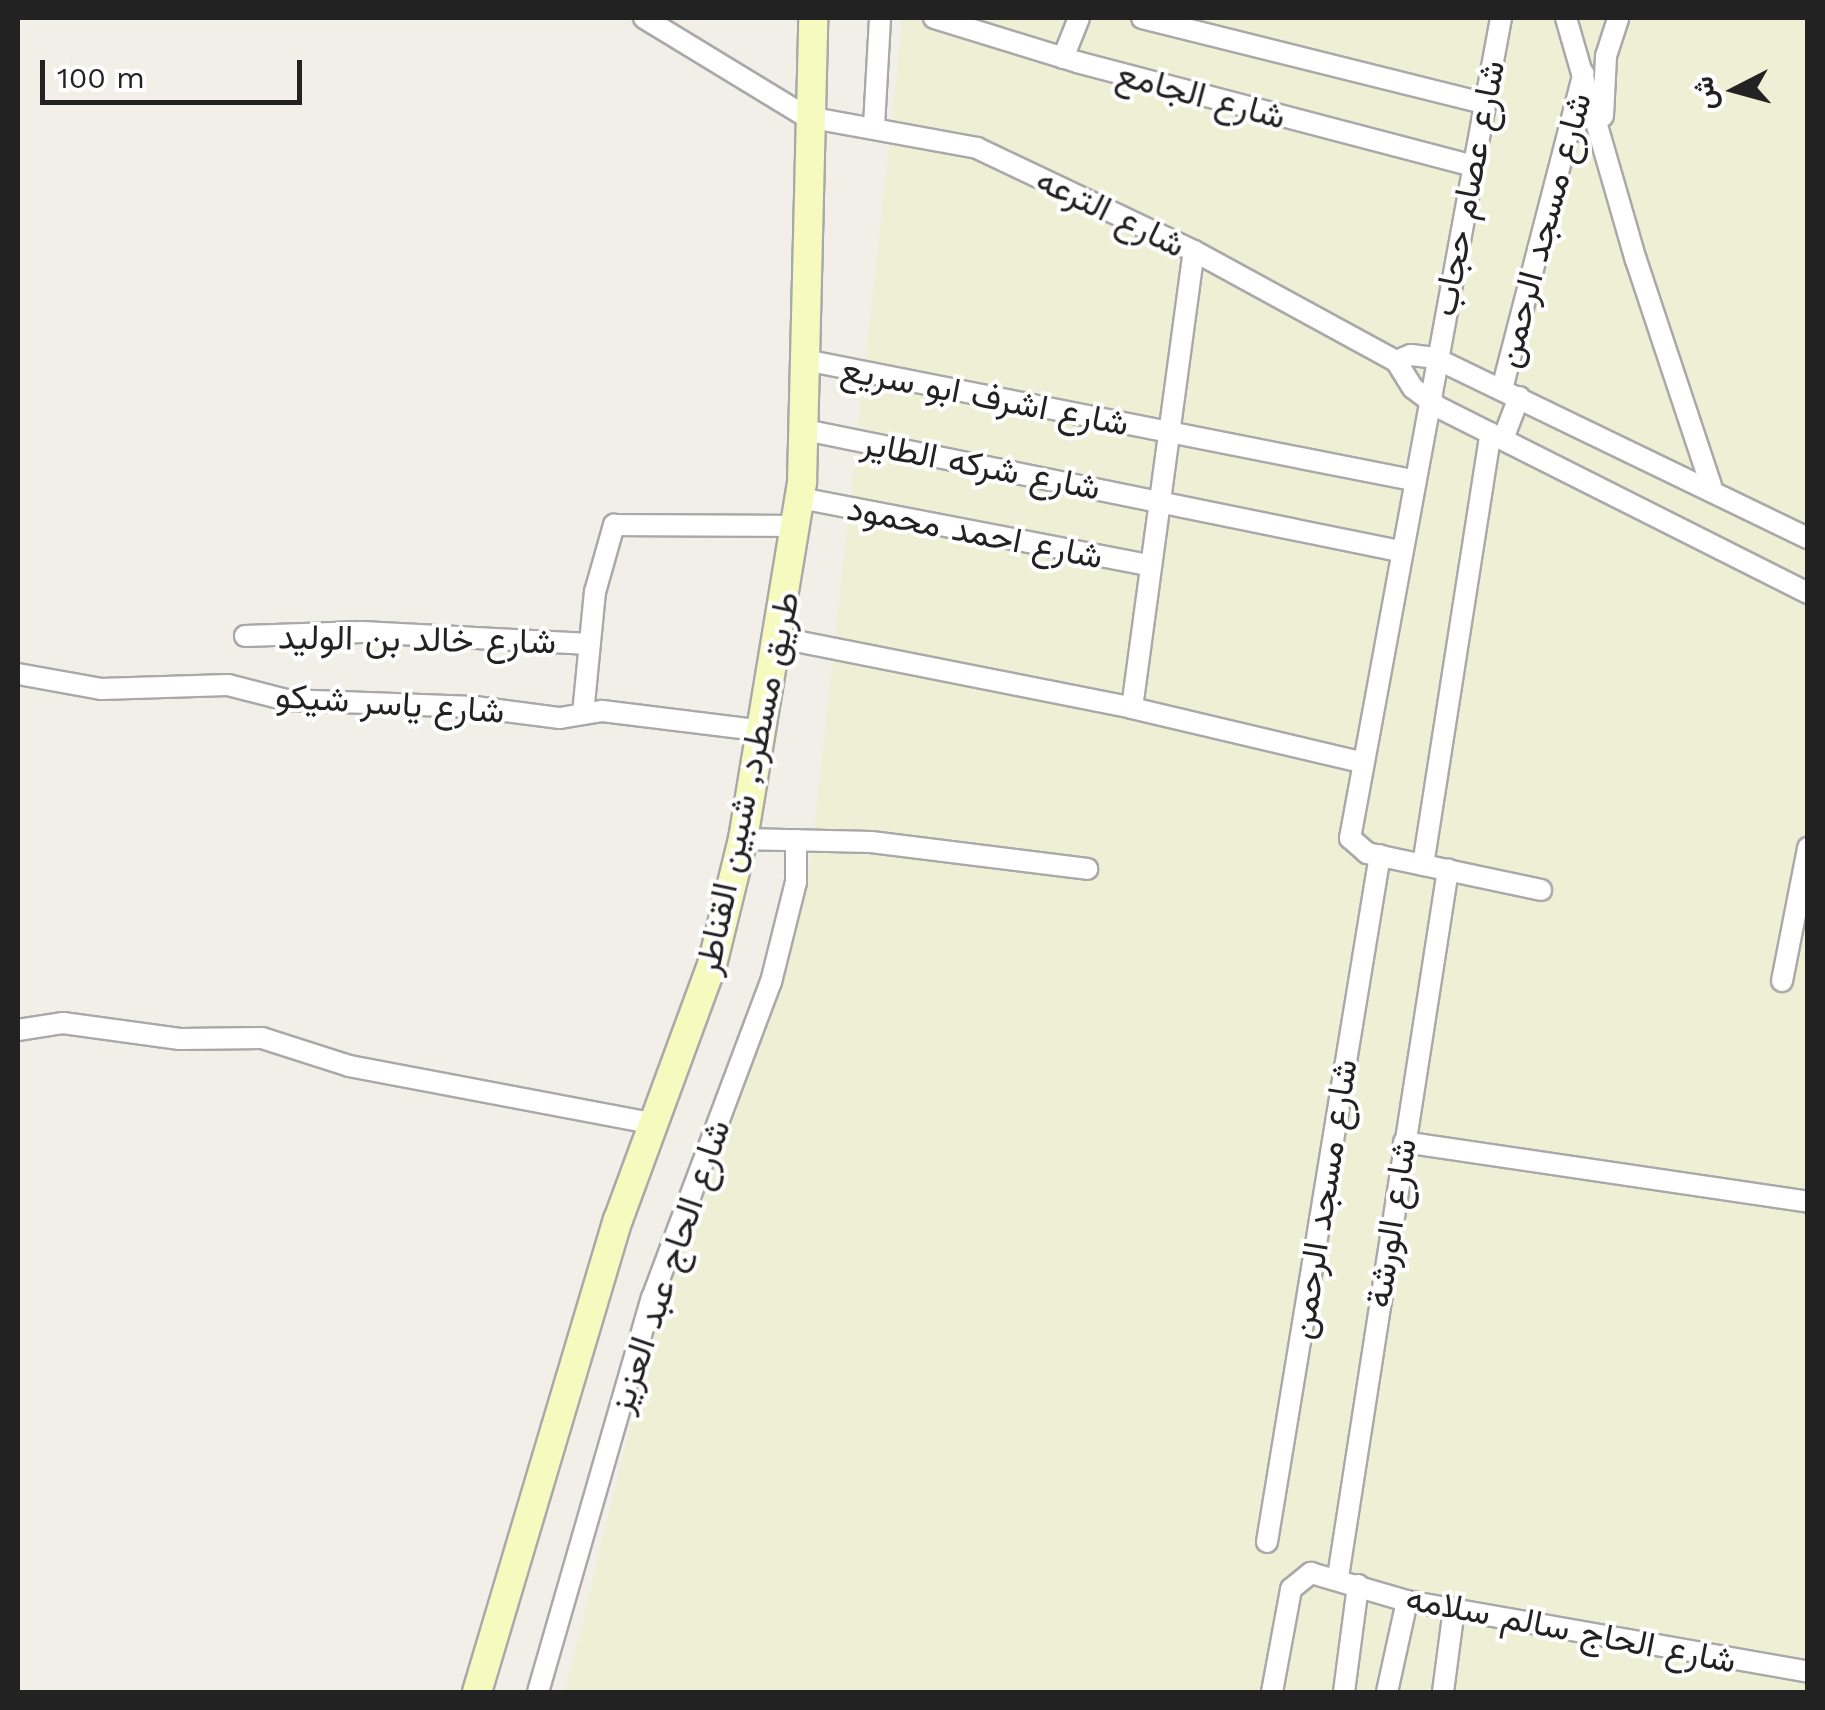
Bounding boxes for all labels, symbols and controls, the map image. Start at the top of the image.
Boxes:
scale bar [45,40,308,102]
north arrow [1685,40,1785,140]
street label: شارع الجامع [1112,52,1290,138]
street label: شارع عصام حجاب [1423,57,1513,319]
text: 100 m [57,60,145,95]
text: ش [1686,75,1723,112]
street label: شارع مسجد الرحمن [1486,88,1600,372]
street label: شارع الترعه [1030,158,1192,266]
street label: شارع اشرف ابو سريع [838,347,1132,445]
street label: شارع شركه الطاير [858,421,1104,509]
street label: شارع احمد محمود [844,487,1106,577]
street label: طريق مسطرد, شبين القناطر [686,588,808,978]
street label: شارع خالد بن الوليد [278,616,556,662]
street label: شارع ياسر شيكو [274,674,506,732]
street label: شارع مسجد الرحمن [1280,1056,1366,1342]
street label: شارع الحاج عبد العزيز [599,1114,739,1418]
street label: شارع الورشة [1357,1135,1425,1311]
street label: شارع الحاج سالم سلامه [1402,1576,1740,1682]

